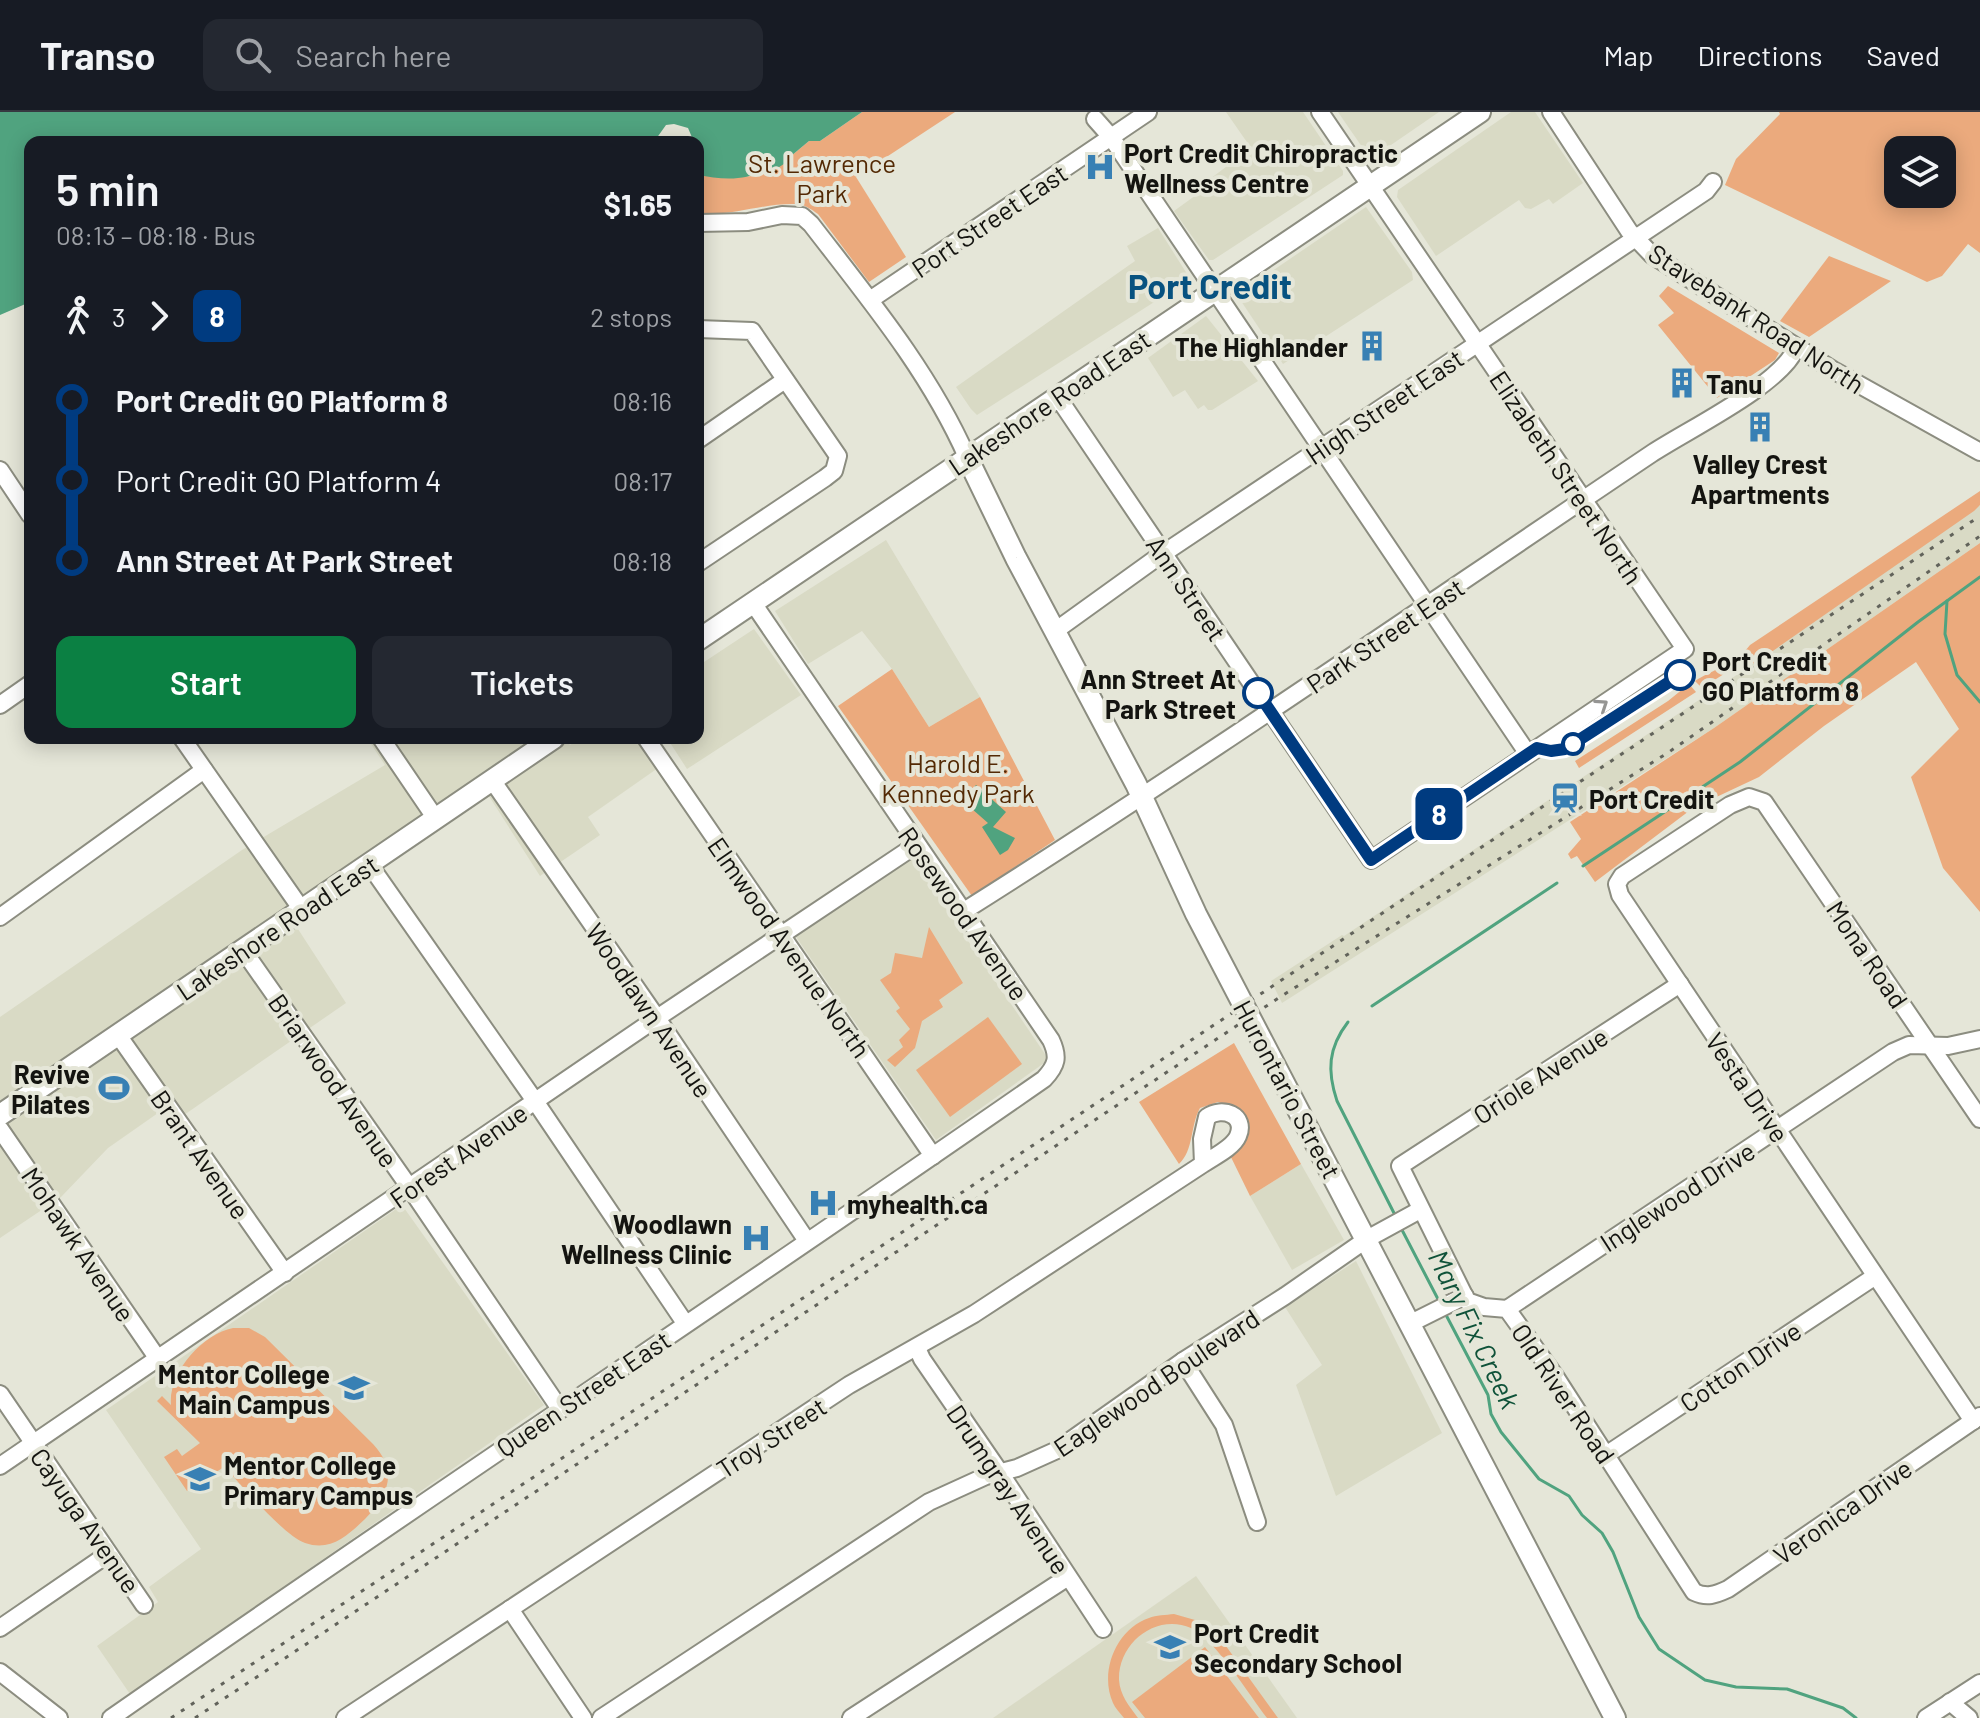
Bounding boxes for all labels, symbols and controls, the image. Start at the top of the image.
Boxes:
search box [203,19,763,91]
text: Transo [40,32,155,78]
icon: search [231,33,275,77]
text: Search here [295,37,451,73]
text: Map [1604,38,1653,72]
text: Directions [1697,38,1823,72]
text: Saved [1867,38,1940,72]
map controls [1884,136,1956,208]
button: layers [1884,136,1956,208]
place label: Port Credit Chiropractic Wellness Centre [1124,137,1398,198]
park label: St. Lawrence Park [748,147,896,208]
hospital icon: Port Credit Chiropractic Wellness Centre [1083,150,1117,184]
street label: Port Street East [905,157,1073,283]
text: 5 min [56,162,160,215]
text: $1.65 [604,186,672,222]
text: 08:13 – 08:18 · Bus [56,219,256,250]
street label: Stavebank Road North [1643,237,1871,399]
district label: Port Credit [1128,265,1292,306]
icon: walk [56,294,100,338]
icon: forward [137,294,181,338]
text: 8 [209,299,225,333]
text: 3 [112,301,125,332]
text: 2 stops [590,301,672,332]
street label: Lakeshore Road East [942,323,1156,481]
building icon: The Highlander [1355,329,1389,363]
place label: The Highlander [1175,331,1348,362]
street label: High Street East [1299,342,1469,470]
street label: Elizabeth Street North [1484,364,1650,590]
building icon: Tanu [1665,366,1699,400]
place label: Tanu [1706,368,1762,399]
text: Port Credit GO Platform 8 [116,382,448,418]
text: 08:16 [612,385,672,416]
building icon: Valley Crest Apartments [1743,410,1777,444]
place label: Valley Crest Apartments [1691,448,1829,509]
text: Port Credit GO Platform 4 [116,462,441,498]
text: 08:17 [614,465,672,496]
street label: Ann Street [1141,530,1233,646]
text: Ann Street At Park Street [116,542,453,578]
text: 08:18 [612,545,672,576]
street label: Park Street East [1300,571,1470,699]
button: Start [56,636,356,728]
button: Tickets [372,636,672,728]
place label: Port Credit GO Platform 8 [1702,645,1859,706]
marker: Port Credit GO Platform 8 [1665,660,1695,690]
place label: Ann Street At Park Street [1080,663,1236,724]
marker: Ann Street At Park Street [1243,678,1273,708]
one-way arrow [1593,700,1607,715]
unlabelled marker [1562,733,1584,755]
park label: Harold E. Kennedy Park [881,747,1035,808]
station icon: Port Credit [1548,781,1582,815]
place label: Port Credit [1589,783,1714,814]
line badge: 8 [1413,788,1465,840]
text: 8 [1431,797,1447,831]
street label: Rosewood Avenue [893,820,1035,1006]
street label: Elmwood Avenue North [702,831,878,1063]
street label: Lakeshore Road East [170,848,384,1006]
street label: Mona Road [1821,894,1915,1014]
street label: Woodlawn Avenue [580,917,720,1103]
street label: Briarwood Avenue [263,987,405,1173]
street label: Hurontario Street [1228,994,1348,1184]
street label: Oriole Avenue [1467,1020,1613,1130]
street label: Vesta Drive [1700,1026,1796,1148]
place label: Revive Pilates [11,1058,90,1119]
sports icon: Revive Pilates [97,1071,131,1105]
street label: Brant Avenue [145,1084,257,1224]
street label: Forest Avenue [383,1096,533,1214]
street label: Inglewood Drive [1594,1134,1760,1258]
street label: Mohawk Avenue [16,1161,142,1327]
hospital icon: myhealth.ca [806,1186,840,1220]
place label: myhealth.ca [847,1188,988,1219]
place label: Woodlawn Wellness Clinic [561,1208,732,1269]
hospital icon: Woodlawn Wellness Clinic [739,1221,773,1255]
water label: Mary Fix Creek [1422,1244,1528,1414]
street label: Eaglewood Boulevard [1047,1302,1265,1462]
street label: Cotton Drive [1673,1314,1807,1418]
street label: Old River Road [1506,1317,1622,1469]
street label: Queen Street East [490,1323,676,1463]
place label: Mentor College Main Campus [158,1358,330,1419]
school or university icon: Mentor College Main Campus [337,1371,371,1405]
street label: Troy Street [710,1390,832,1484]
street label: Drumgray Avenue [941,1399,1077,1579]
street label: Cayuga Avenue [25,1442,147,1598]
place label: Mentor College Primary Campus [224,1449,413,1510]
street label: Veronica Drive [1767,1452,1917,1570]
school or university icon: Mentor College Primary Campus [183,1462,217,1496]
place label: Port Credit Secondary School [1194,1617,1402,1678]
school or university icon: Port Credit Secondary School [1153,1630,1187,1664]

